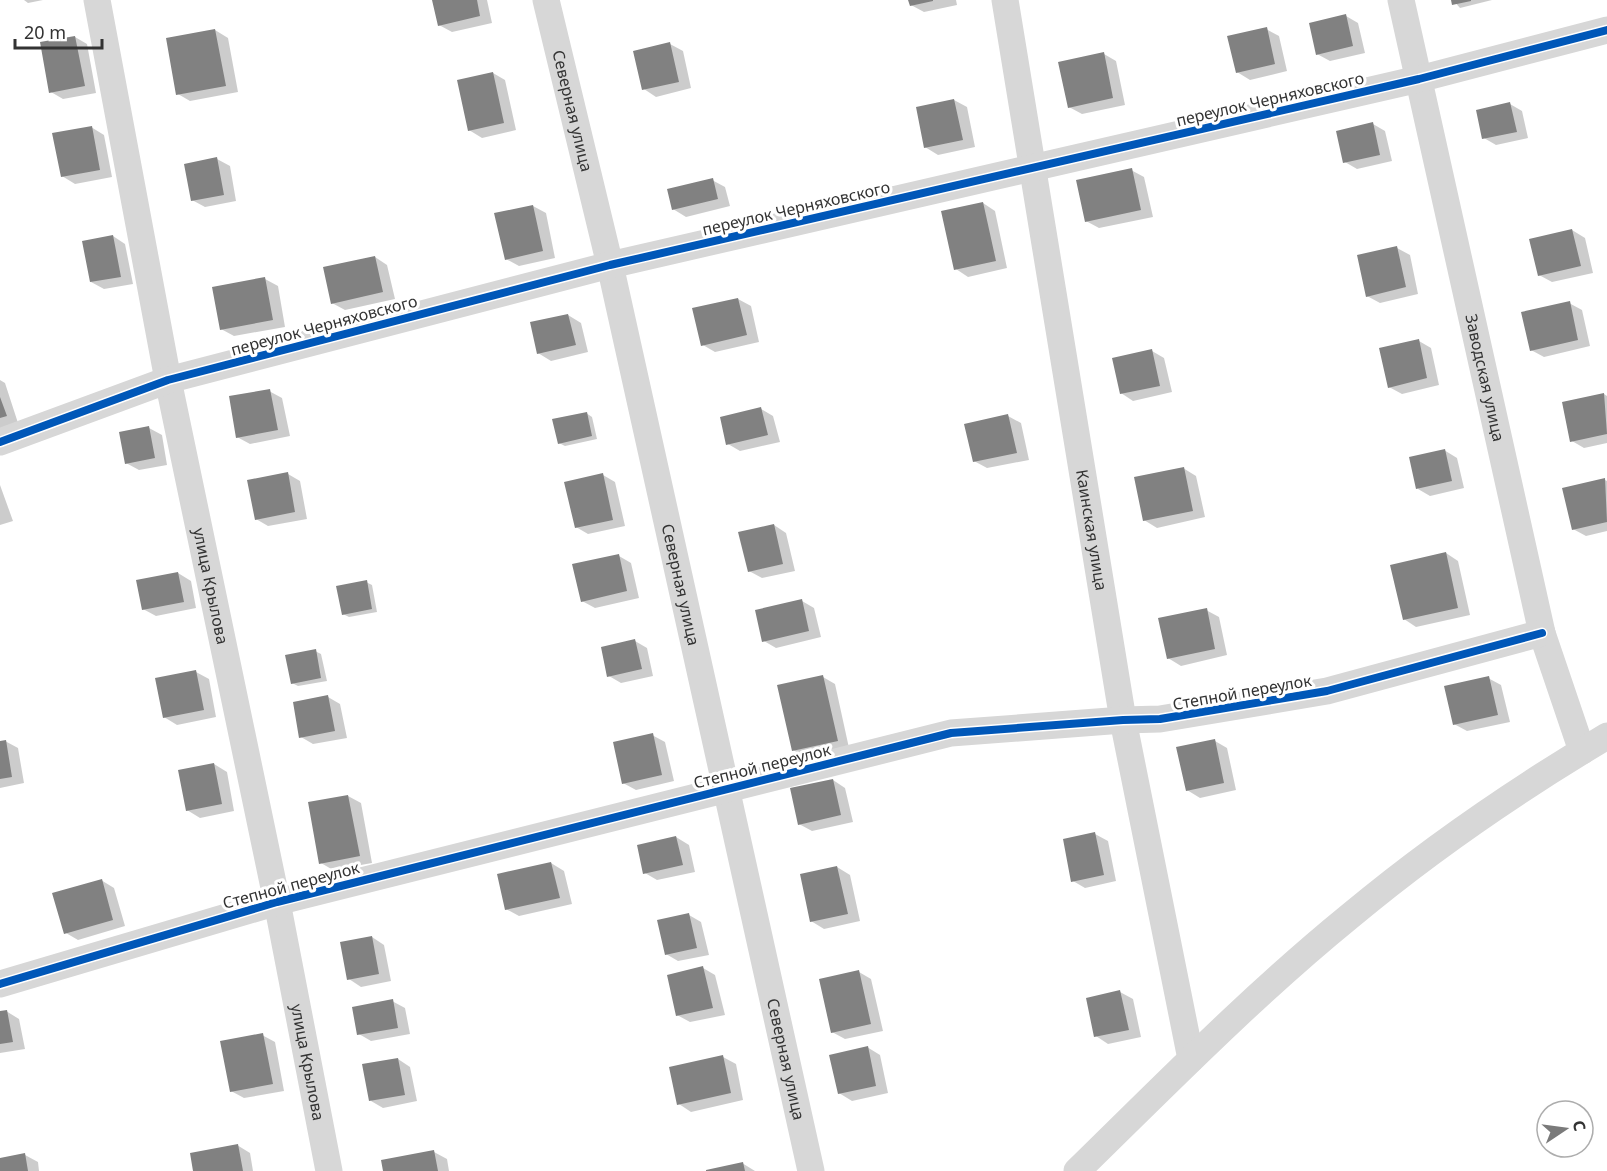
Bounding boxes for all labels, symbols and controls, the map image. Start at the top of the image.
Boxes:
scale bar [15,12,102,50]
text: 20 m [24,20,66,44]
street label: Северная улица [547,48,598,174]
street label: переулок Черняховского [1174,67,1366,131]
street label: переулок Черняховского [700,176,892,240]
street label: переулок Черняховского [228,290,420,360]
street label: Заводская улица [1460,312,1510,444]
street label: Каинская улица [1071,468,1113,592]
street label: Северная улица [657,522,705,648]
street label: улица Крылова [188,526,234,646]
street label: Степной переулок [1171,669,1314,715]
street label: Степной переулок [691,738,833,794]
street label: Степной переулок [220,856,362,914]
street label: Северная улица [762,996,810,1122]
street label: улица Крылова [286,1002,330,1122]
north arrow [1535,1099,1595,1159]
text: С [1568,1118,1591,1133]

